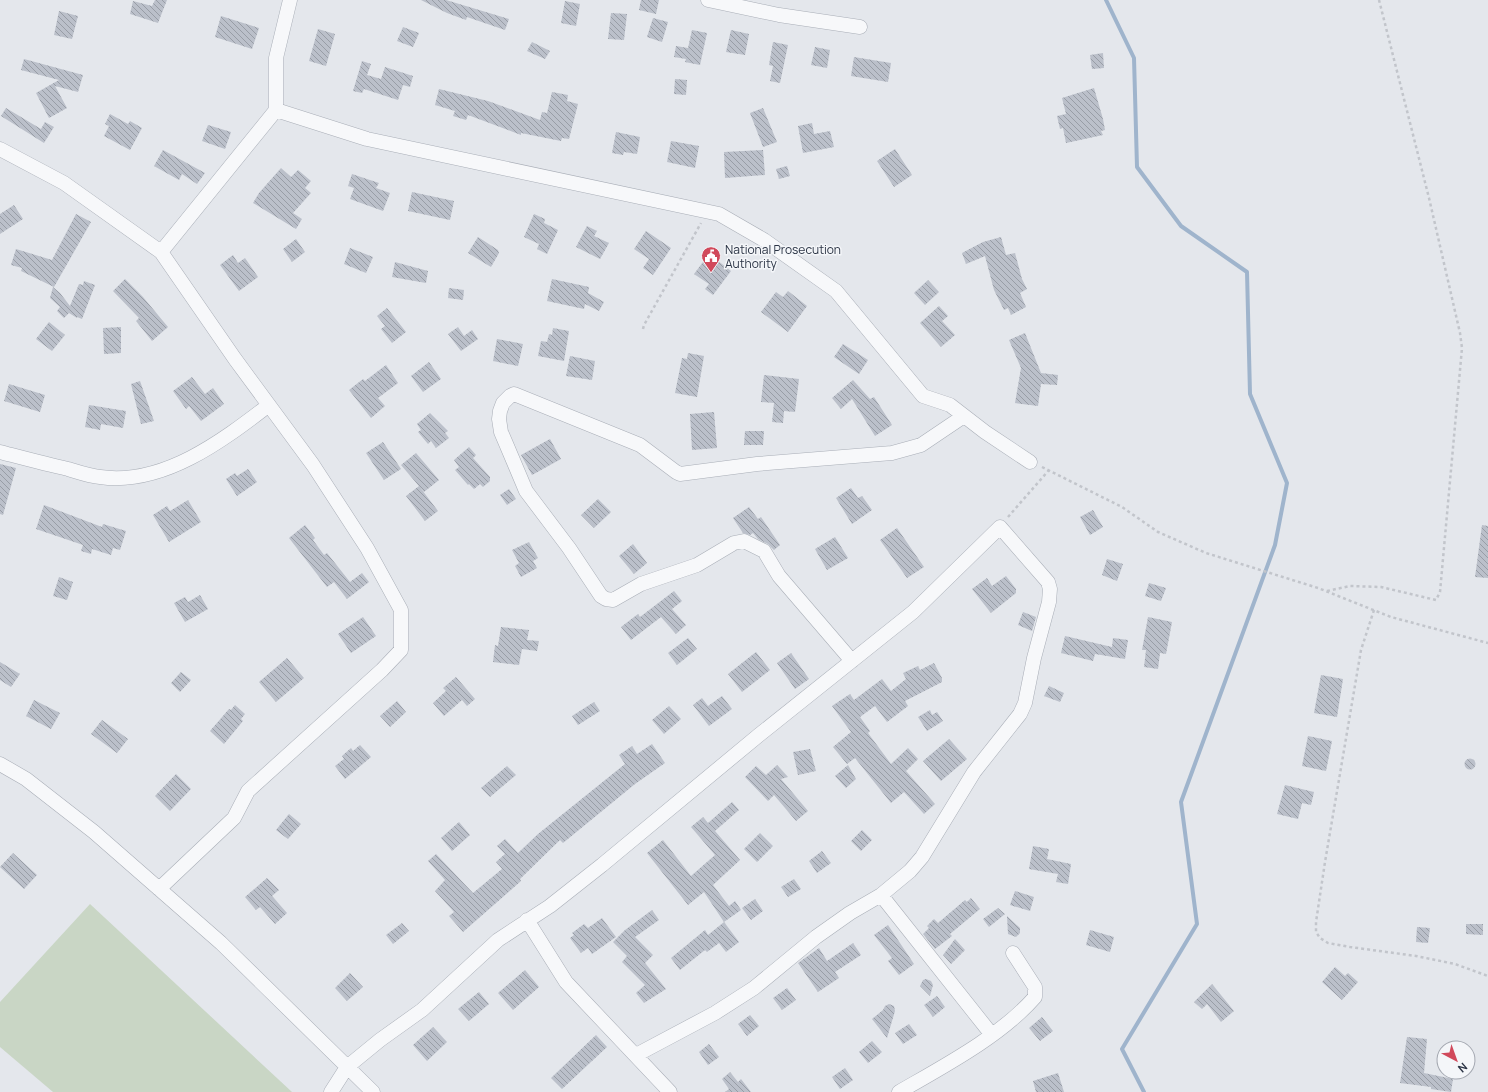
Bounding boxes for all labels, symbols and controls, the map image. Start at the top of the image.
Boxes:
place label: National Prosecution Authority [725,241,841,272]
public building icon: National Prosecution Authority [700,245,722,273]
north arrow [1436,1040,1476,1080]
text: N [1455,1060,1471,1076]

